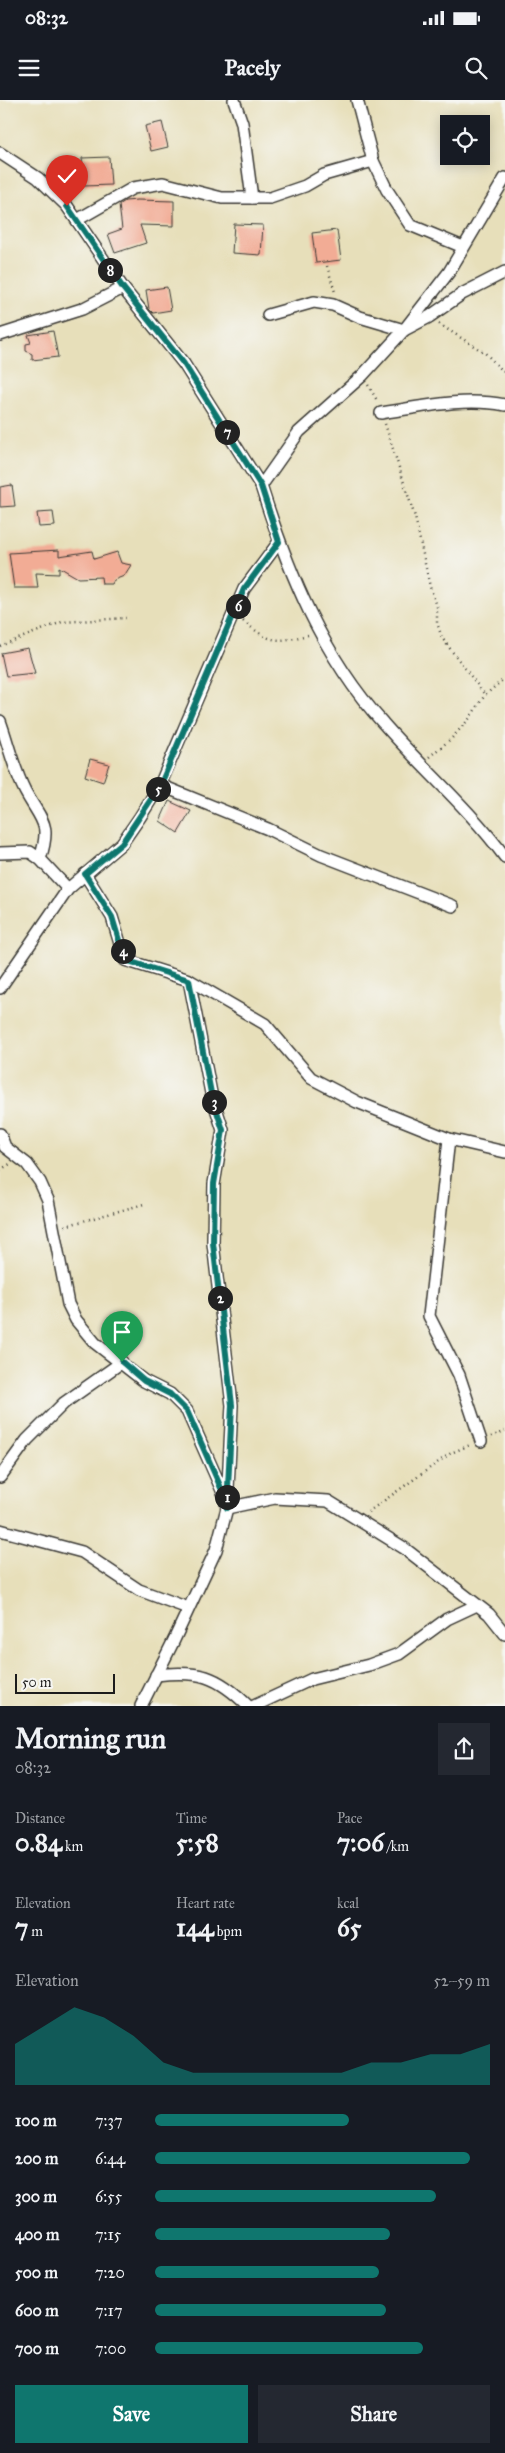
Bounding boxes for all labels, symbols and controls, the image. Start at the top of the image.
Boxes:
text: 08:32 [25,6,68,29]
icon: menu [15,54,43,82]
text: Pacely [225,54,280,81]
icon: search [462,54,490,82]
map controls [440,115,490,165]
button: locate [440,115,490,165]
pin [46,155,88,206]
icon: check [53,162,81,190]
pin: 8 [98,258,122,282]
text: 8 [107,262,114,279]
pin: 7 [214,420,240,444]
text: 7 [224,424,231,441]
pin: 6 [226,594,250,618]
text: 6 [235,598,242,615]
pin: 5 [146,776,170,802]
text: 5 [155,781,162,798]
pin: 4 [110,938,136,964]
text: 4 [120,943,127,960]
pin: 3 [202,1090,226,1114]
text: 3 [212,1094,217,1111]
pin: 2 [208,1286,232,1310]
text: 2 [217,1290,224,1307]
pin [101,1311,143,1362]
icon: arrive [108,1318,136,1346]
pin: 1 [214,1484,240,1510]
text: 1 [225,1489,230,1506]
scale bar [15,1670,115,1694]
text: 50 m [22,1674,51,1691]
text: Morning run [15,1721,166,1756]
button: share [438,1723,490,1775]
text: 08:32 [15,1758,51,1777]
text: Distance [15,1810,65,1827]
text: Time [176,1810,207,1827]
text: Pace [337,1810,362,1827]
text: 0.84 [15,1827,62,1858]
text: 5:58 [176,1827,219,1858]
text: 7:06 [337,1827,384,1858]
text: km [62,1838,83,1855]
text: /km [384,1838,409,1855]
text: Elevation [15,1895,71,1912]
text: Heart rate [176,1895,235,1912]
text: kcal [337,1895,359,1912]
text: 7 [15,1912,28,1943]
text: 144 [176,1912,214,1943]
text: 65 [337,1912,361,1943]
text: m [28,1923,43,1940]
text: bpm [214,1923,242,1940]
text: Elevation [15,1971,79,1990]
text: 52–59 m [433,1971,490,1990]
text: 100 m [15,2111,57,2130]
text: 7:37 [95,2111,123,2130]
text: 200 m [15,2149,58,2168]
text: 6:44 [95,2149,125,2168]
text: 300 m [15,2187,57,2206]
text: 6:55 [95,2187,122,2206]
text: 400 m [15,2225,59,2244]
text: 7:15 [95,2225,121,2244]
text: 500 m [15,2263,58,2282]
text: 7:20 [95,2263,125,2282]
text: 600 m [15,2301,59,2320]
text: 7:17 [95,2301,122,2320]
text: 700 m [15,2339,59,2358]
text: 7:00 [95,2339,126,2358]
button: Save [15,2385,248,2443]
button: Share [258,2385,490,2443]

